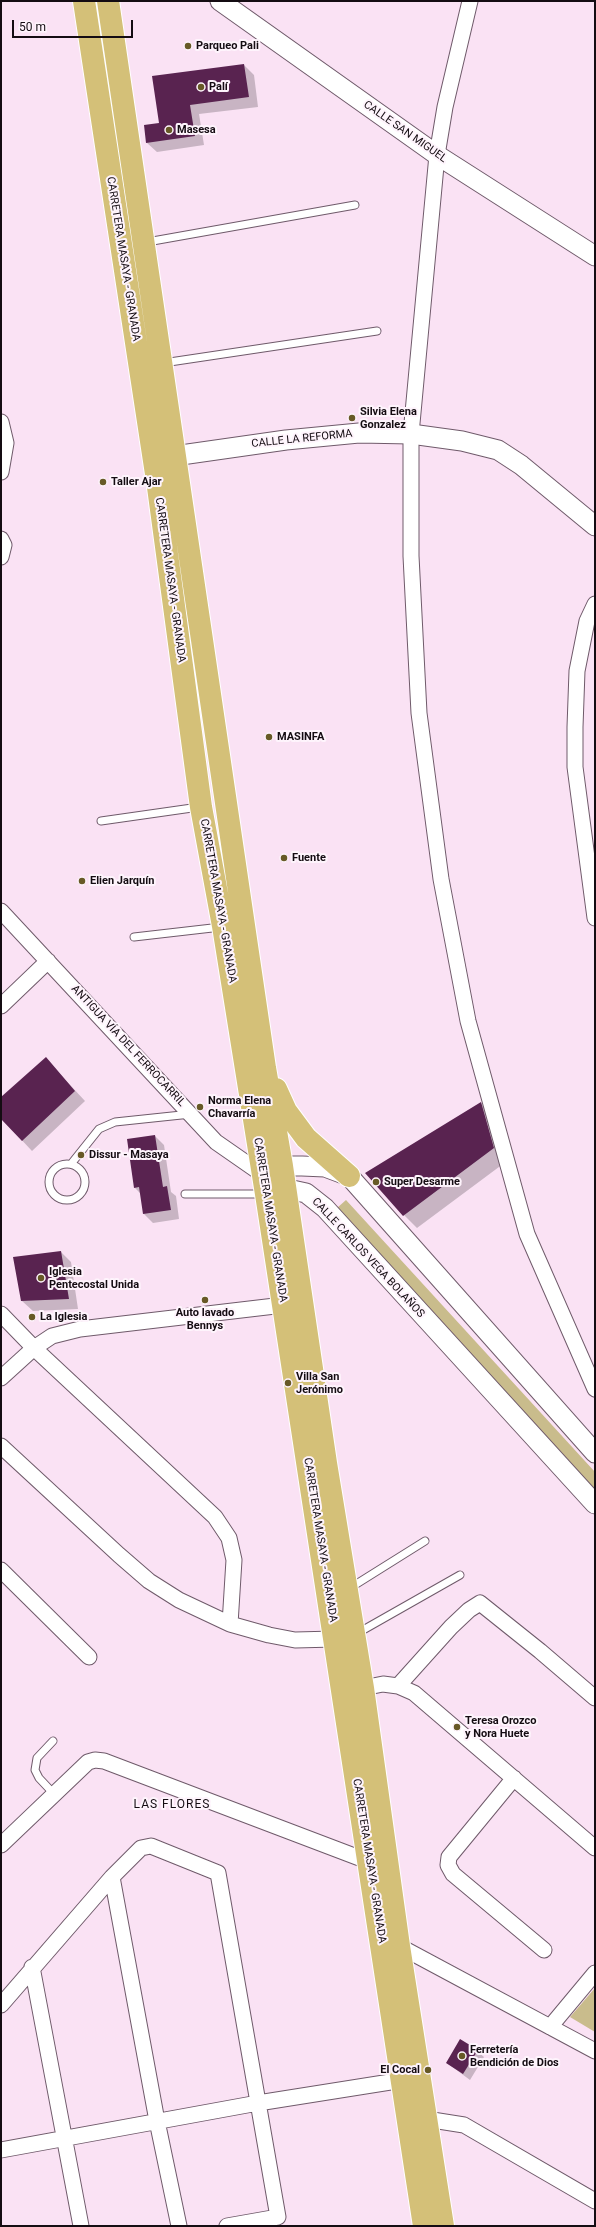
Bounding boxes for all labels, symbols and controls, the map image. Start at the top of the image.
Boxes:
scale bar [14,12,135,38]
text: 50 m [19,20,46,34]
place label: Parqueo Pali [196,39,259,53]
marker: Parqueo Pali [183,41,193,51]
place label: Palí [209,80,228,94]
marker: Palí [196,82,206,92]
street label: CALLE SAN MIGUEL [361,98,449,166]
place label: Masesa [177,123,216,137]
marker: Masesa [164,125,174,135]
street label: CARRETERA MASAYA - GRANADA [103,176,143,342]
place label: Silvia Elena Gonzalez [360,405,417,431]
marker: Silvia Elena Gonzalez [347,413,357,423]
street label: CALLE LA REFORMA [251,427,353,451]
place label: Taller Ajar [111,475,162,489]
marker: Taller Ajar [98,477,108,487]
street label: CARRETERA MASAYA - GRANADA [152,497,188,663]
place label: MASINFA [277,730,324,744]
marker: MASINFA [264,732,274,742]
street label: CARRETERA MASAYA - GRANADA [197,818,239,984]
place label: Fuente [292,851,326,865]
marker: Fuente [279,853,289,863]
place label: Elien Jarquín [90,874,154,888]
marker: Elien Jarquín [77,876,87,886]
street label: ANTIGUA VÍA DEL FERROCARRIL [68,983,188,1109]
place label: Norma Elena Chavarría [208,1094,271,1120]
marker: Norma Elena Chavarría [195,1102,205,1112]
street label: CARRETERA MASAYA - GRANADA [250,1137,290,1303]
place label: Dissur - Masaya [89,1148,169,1162]
marker: Dissur - Masaya [76,1150,86,1160]
place label: Super Desarme [384,1175,460,1189]
marker: Super Desarme [371,1177,381,1187]
street label: CALLE CARLOS VEGA BOLAÑOS [309,1195,427,1321]
place label: Iglesia Pentecostal Unida [49,1265,139,1291]
marker: Iglesia Pentecostal Unida [36,1273,46,1283]
marker: Auto lavado Bennys [200,1295,210,1305]
place label: Auto lavado Bennys [176,1306,234,1332]
place label: La Iglesia [40,1310,87,1324]
marker: La Iglesia [27,1312,37,1322]
place label: Villa San Jerónimo [296,1370,343,1396]
marker: Villa San Jerónimo [283,1378,293,1388]
street label: CARRETERA MASAYA - GRANADA [300,1457,340,1623]
place label: Teresa Orozco y Nora Huete [465,1714,536,1740]
marker: Teresa Orozco y Nora Huete [452,1722,462,1732]
street label: CARRETERA MASAYA - GRANADA [349,1778,389,1944]
district label: LAS FLORES [134,1798,210,1812]
place label: Ferretería Bendición de Dios [470,2043,559,2069]
marker: Ferretería Bendición de Dios [457,2051,467,2061]
place label: El Cocal [380,2063,420,2077]
marker: El Cocal [423,2065,433,2075]

